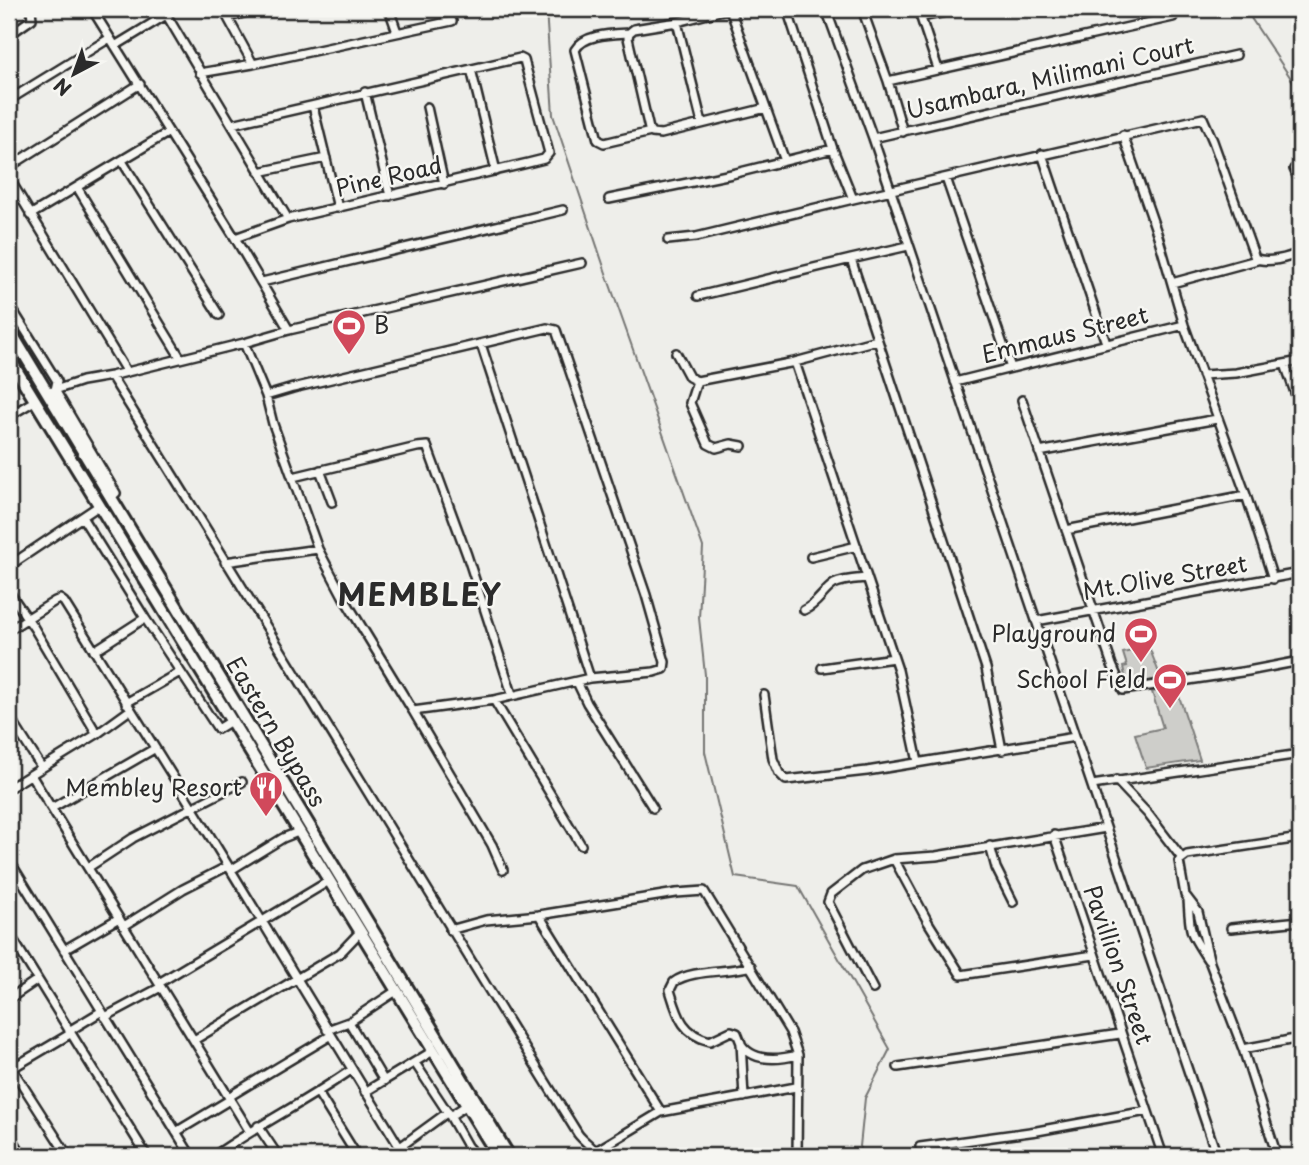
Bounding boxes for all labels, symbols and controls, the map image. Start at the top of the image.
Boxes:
street label: Usambara, Milimani Court [902,26,1197,127]
north arrow [38,38,108,108]
text: N [47,72,77,103]
street label: Pine Road [332,146,446,205]
street label: Emmaus Street [978,296,1152,371]
sports icon: B [330,307,368,356]
place label: B [374,307,389,342]
street label: Mt.Olive Street [1080,545,1250,608]
district label: MEMBLEY [337,571,503,616]
place label: Playground [992,615,1116,650]
sports icon: Playground [1122,615,1160,664]
street label: Eastern Bypass [218,649,336,813]
place label: School Field [1016,661,1146,696]
sports icon: School Field [1151,661,1189,710]
place label: Membley Resort [65,769,242,804]
restaurant icon: Membley Resort [247,769,285,818]
street label: Pavillion Street [1076,880,1163,1049]

